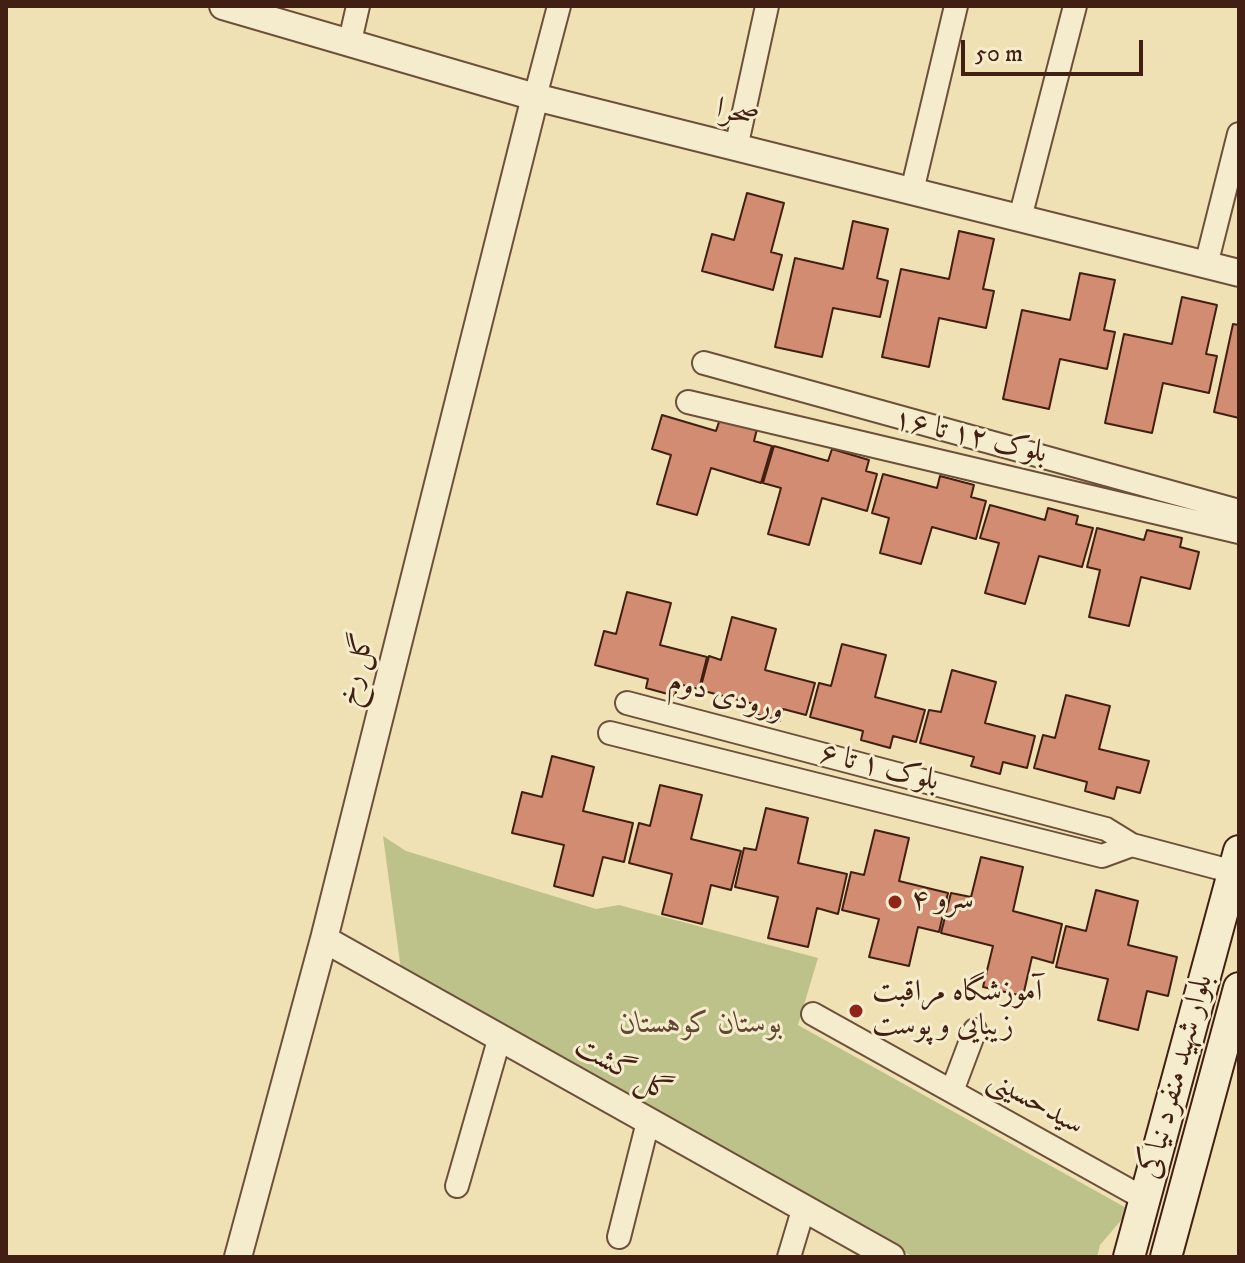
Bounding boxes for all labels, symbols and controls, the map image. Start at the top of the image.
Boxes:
scale bar [965,24,1147,74]
text: 50 m [975,39,1023,69]
street label: صحرا [712,92,762,138]
street label: بلوک ۱۲ تا ۱۶ [890,403,1050,473]
street label: گل رخ [332,630,384,710]
street label: ورودی دوم [664,665,788,731]
street label: بلوک ۱ تا ۶ [816,737,942,801]
place label: سرو ۴ [911,884,974,920]
marker: سرو ۴ [886,893,904,911]
street label: بلوار شهید منفرد نیاکی [1133,971,1223,1183]
place label: آموزشگاه مراقبت زیبایی و پوست [872,976,1042,1046]
marker: آموزشگاه مراقبت زیبایی و پوست [847,1002,865,1020]
park label: بوستان کوهستان [619,1008,783,1044]
street label: گل گشت [567,1030,677,1112]
street label: سیدحسینی [981,1063,1089,1145]

